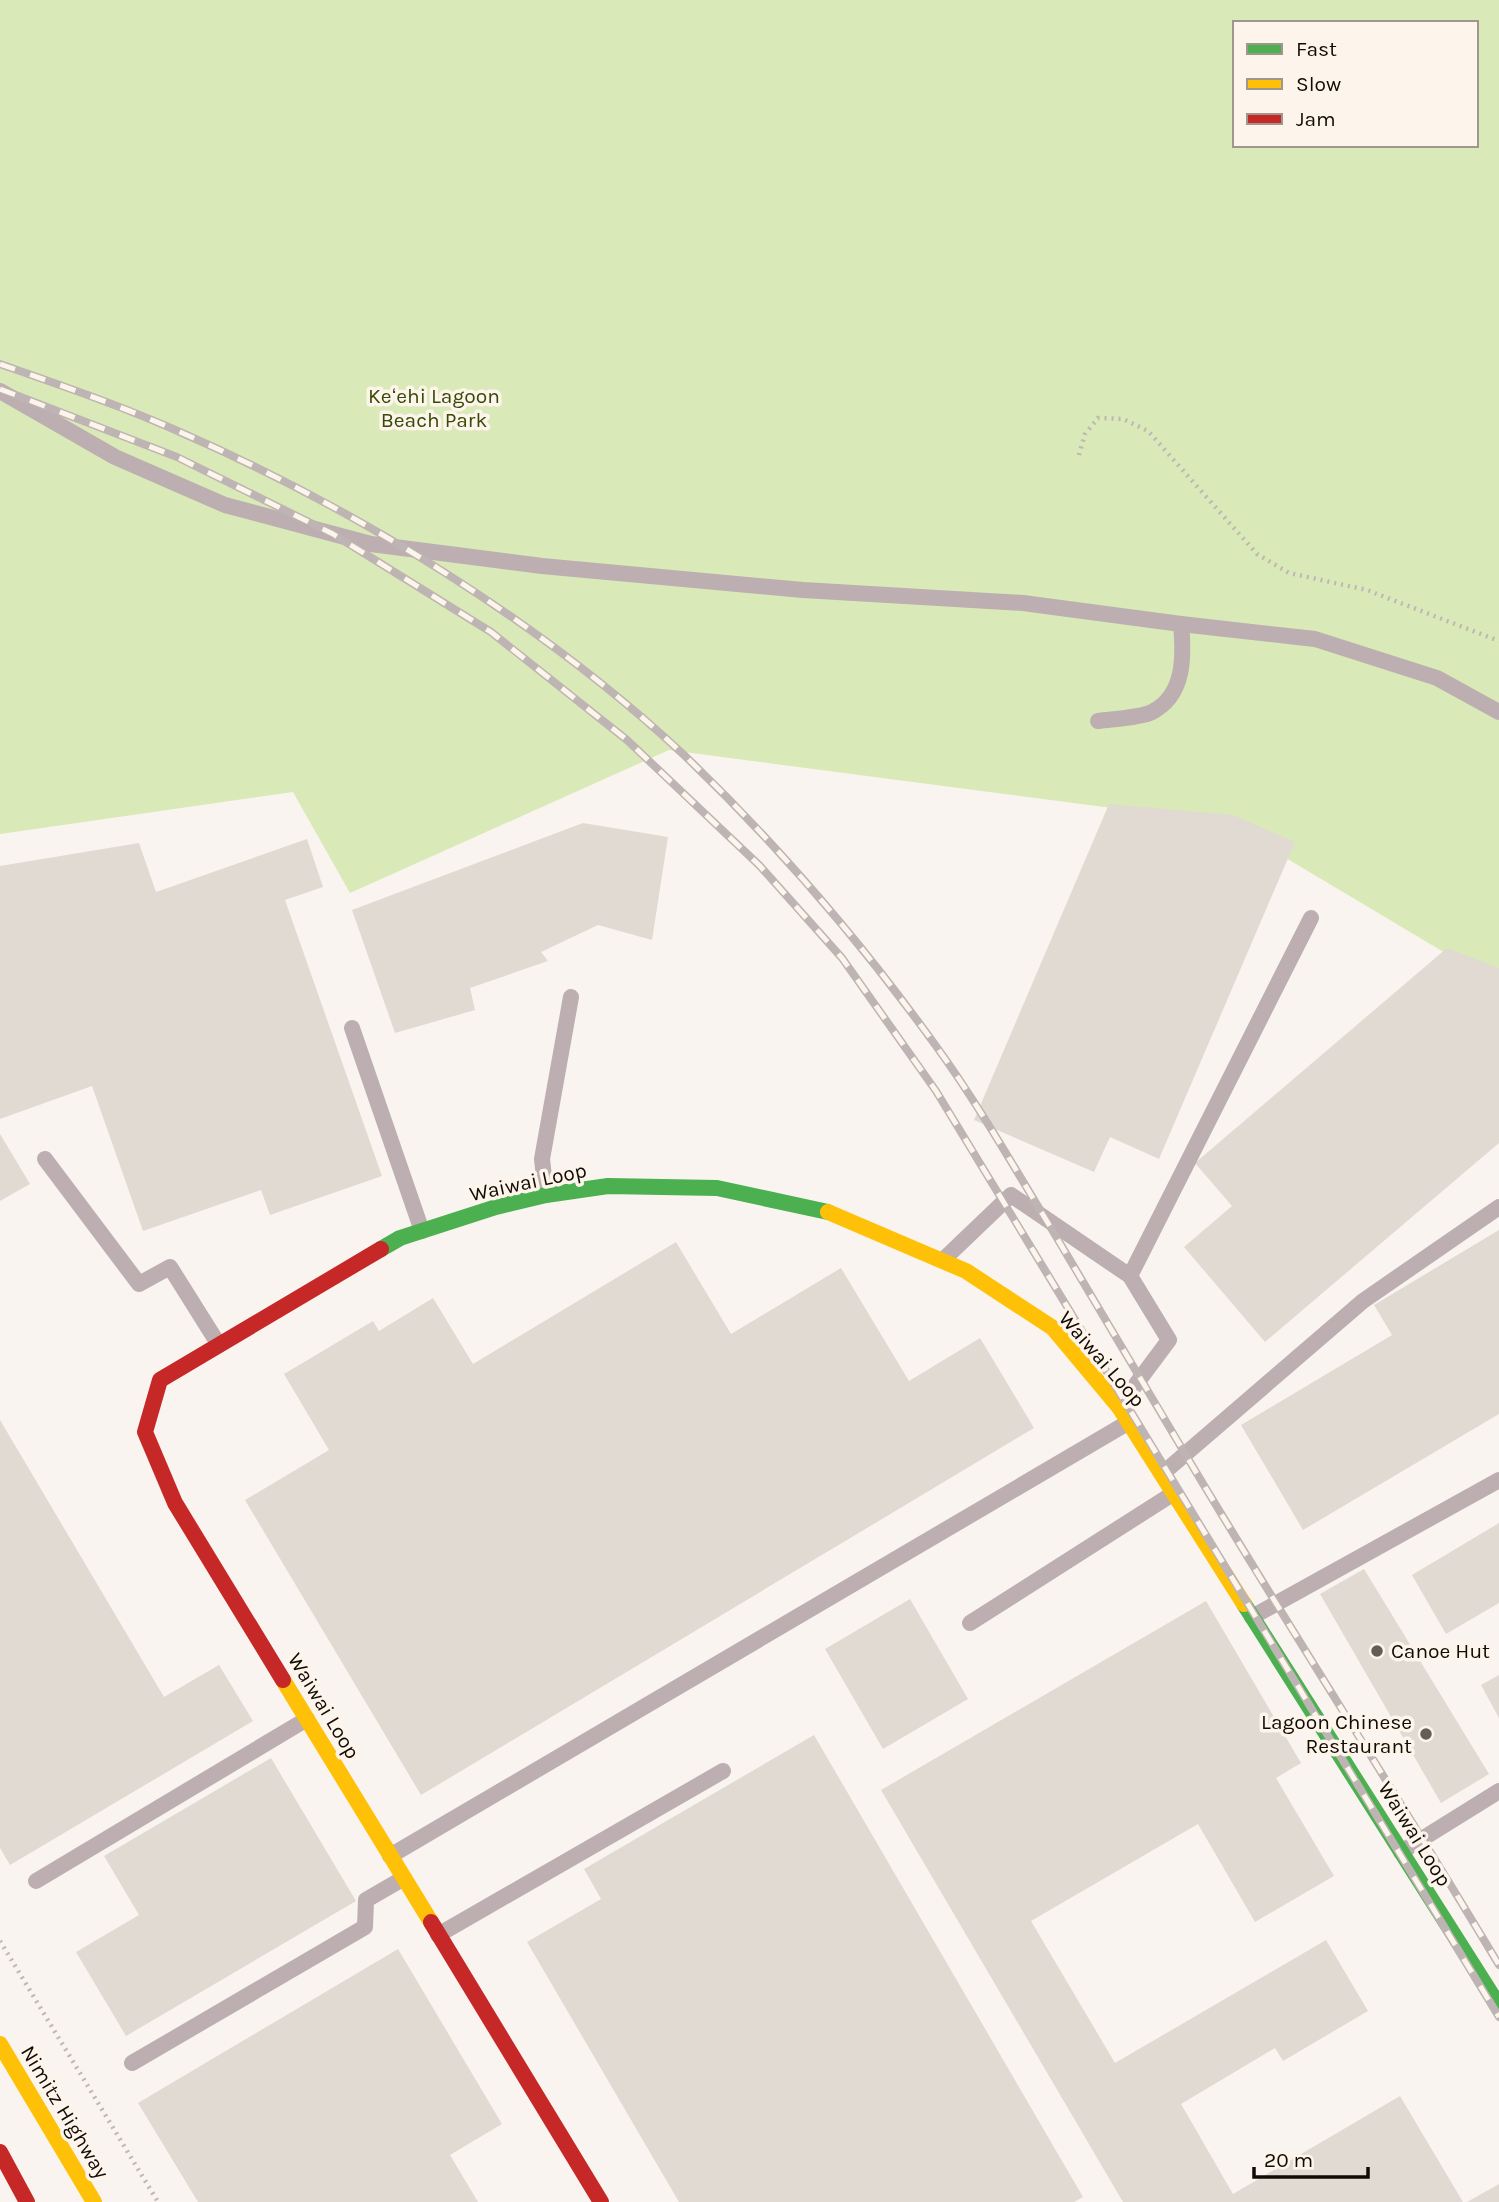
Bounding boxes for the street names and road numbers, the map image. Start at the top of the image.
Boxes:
street label: Waiwai Loop [467,1158,589,1206]
street label: Waiwai Loop [1054,1306,1150,1412]
street label: Waiwai Loop [283,1649,365,1763]
street label: Waiwai Loop [1373,1777,1457,1891]
street label: Nimitz Highway [16,2041,114,2183]

